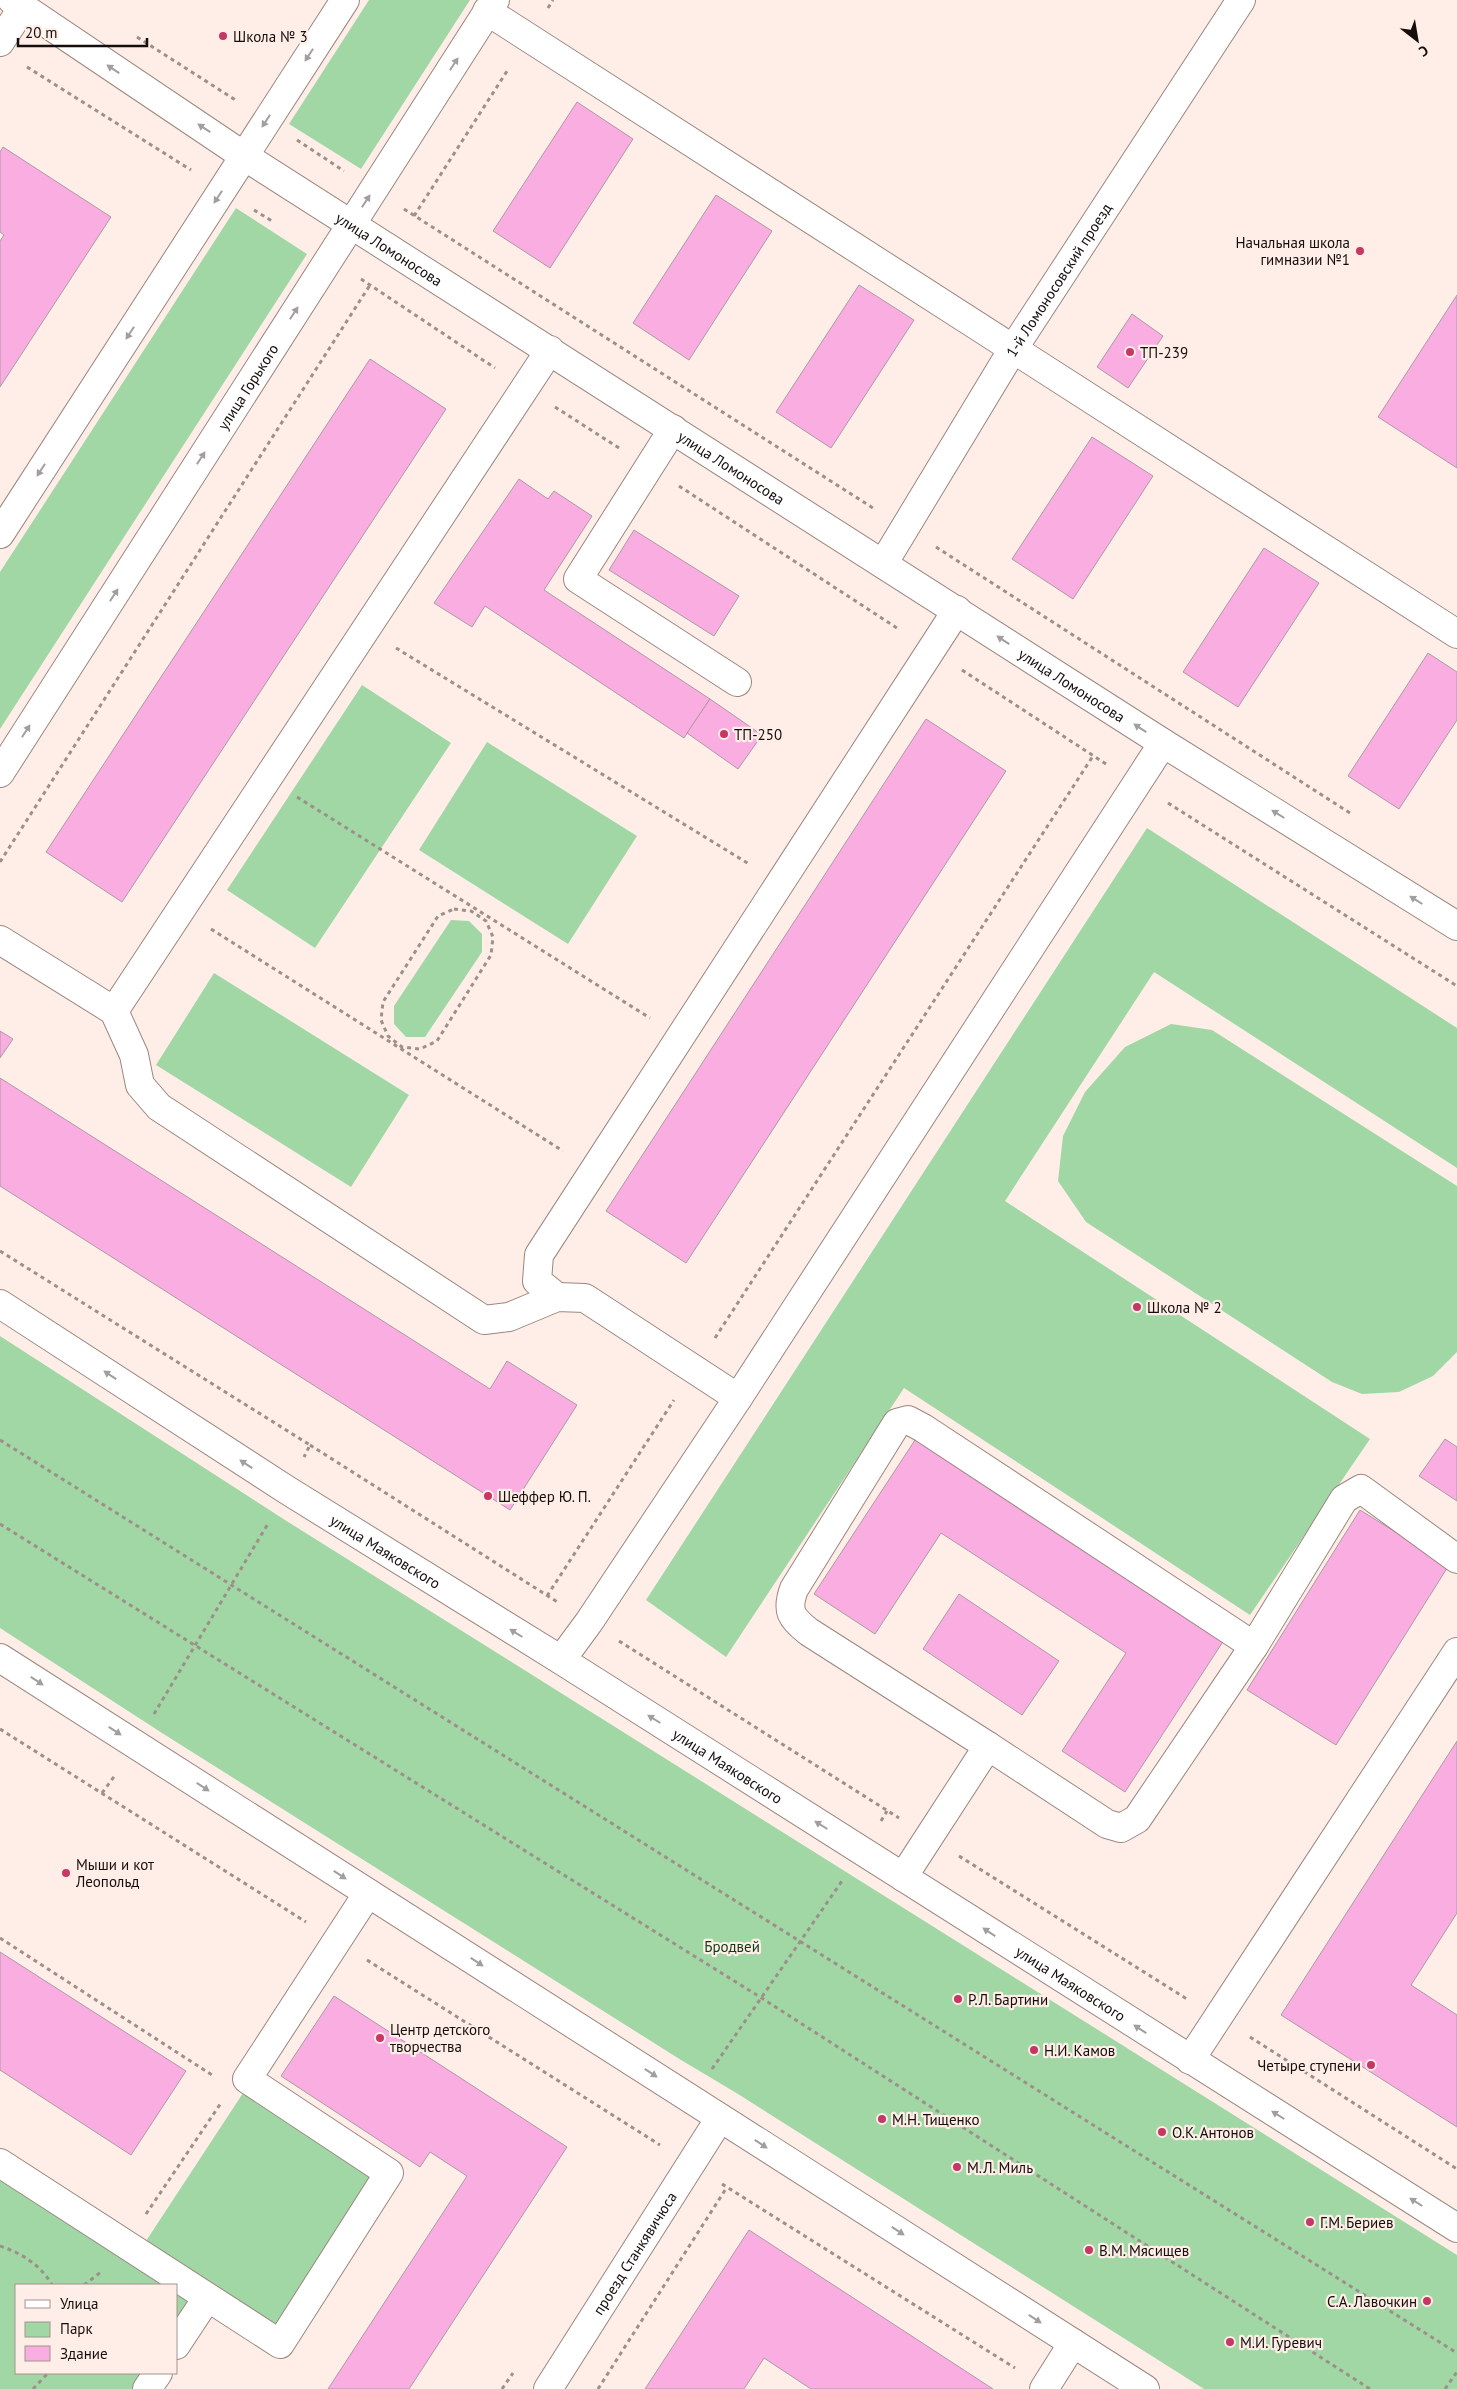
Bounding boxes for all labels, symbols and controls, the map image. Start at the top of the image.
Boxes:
scale bar [18,15,146,47]
north arrow [1392,15,1442,65]
text: 20 m [25,23,58,42]
place label: Школа № 3 [233,27,308,46]
marker: Школа № 3 [217,30,229,42]
text: С [1416,41,1432,61]
one-way arrow [304,49,313,62]
one-way arrow [449,57,459,70]
one-way arrow [106,64,120,73]
one-way arrow [262,114,271,128]
one-way arrow [197,124,211,133]
one-way arrow [213,190,222,203]
one-way arrow [361,194,371,207]
street label: 1-й Ломоносовский проезд [1001,199,1115,360]
street label: улица Ломоносова [332,208,446,290]
place label: Начальная школа гимназии №1 [1236,233,1350,269]
marker: Начальная школа гимназии №1 [1354,245,1366,257]
one-way arrow [289,307,299,320]
one-way arrow [125,326,134,340]
street label: улица Горького [213,340,282,433]
place label: ТП-239 [1140,343,1188,362]
marker: ТП-239 [1124,346,1136,358]
street label: улица Ломоносова [675,426,788,508]
one-way arrow [197,451,206,464]
one-way arrow [37,463,46,476]
one-way arrow [109,588,119,601]
one-way arrow [997,636,1010,645]
street label: улица Ломоносова [1015,644,1129,726]
one-way arrow [1133,724,1146,733]
one-way arrow [22,725,31,738]
place label: ТП-250 [734,725,782,744]
marker: ТП-250 [718,728,730,740]
one-way arrow [1271,810,1284,819]
one-way arrow [1409,896,1422,905]
place label: Школа № 2 [1147,1298,1222,1317]
marker: Школа № 2 [1131,1301,1143,1313]
one-way arrow [103,1370,116,1380]
one-way arrow [239,1459,253,1468]
place label: Шеффер Ю. П. [498,1487,591,1506]
marker: Шеффер Ю. П. [482,1490,494,1502]
street label: улица Маяковского [327,1510,444,1593]
one-way arrow [510,1628,523,1637]
one-way arrow [30,1676,43,1686]
one-way arrow [647,1715,660,1724]
street label: улица Маяковского [669,1724,786,1808]
one-way arrow [108,1726,121,1735]
one-way arrow [196,1783,210,1792]
one-way arrow [814,1820,827,1830]
place label: Мыши и кот Леопольд [75,1855,154,1891]
marker: Мыши и кот Леопольд [60,1867,72,1879]
one-way arrow [333,1870,347,1879]
one-way arrow [982,1927,995,1937]
park label: Бродвей [704,1937,760,1956]
street label: улица Маяковского [1012,1941,1129,2025]
one-way arrow [470,1957,484,1967]
place label: Р.Л. Бартини [968,1990,1048,2009]
marker: Р.Л. Бартини [952,1993,964,2005]
place label: Центр детского творчества [390,2020,490,2056]
one-way arrow [1134,2024,1147,2033]
marker: Центр детского творчества [374,2032,386,2044]
place label: Н.И. Камов [1044,2041,1115,2060]
marker: Н.И. Камов [1028,2044,1040,2056]
place label: Четыре ступени [1257,2056,1361,2075]
marker: Четыре ступени [1365,2059,1377,2071]
one-way arrow [644,2069,657,2078]
place label: М.Н. Тищенко [892,2110,980,2129]
one-way arrow [1271,2111,1285,2120]
marker: М.Н. Тищенко [876,2113,888,2125]
place label: О.К. Антонов [1172,2123,1254,2142]
marker: О.К. Антонов [1156,2126,1168,2138]
one-way arrow [755,2139,768,2149]
place label: М.Л. Миль [967,2158,1033,2177]
marker: М.Л. Миль [951,2161,963,2173]
street label: проезд Станкявичюса [588,2188,680,2318]
one-way arrow [1409,2197,1422,2206]
place label: Г.М. Бериев [1320,2213,1393,2232]
marker: Г.М. Бериев [1304,2216,1316,2228]
one-way arrow [892,2227,905,2236]
place label: В.М. Мясищев [1099,2241,1189,2260]
marker: В.М. Мясищев [1083,2244,1095,2256]
legend [15,2284,178,2374]
place label: С.А. Лавочкин [1327,2292,1417,2311]
text: Улица [60,2294,98,2313]
marker: С.А. Лавочкин [1421,2295,1433,2307]
one-way arrow [1029,2314,1042,2324]
text: Парк [60,2319,93,2338]
place label: М.И. Гуревич [1240,2333,1322,2352]
marker: М.И. Гуревич [1224,2336,1236,2348]
text: Здание [60,2344,108,2363]

